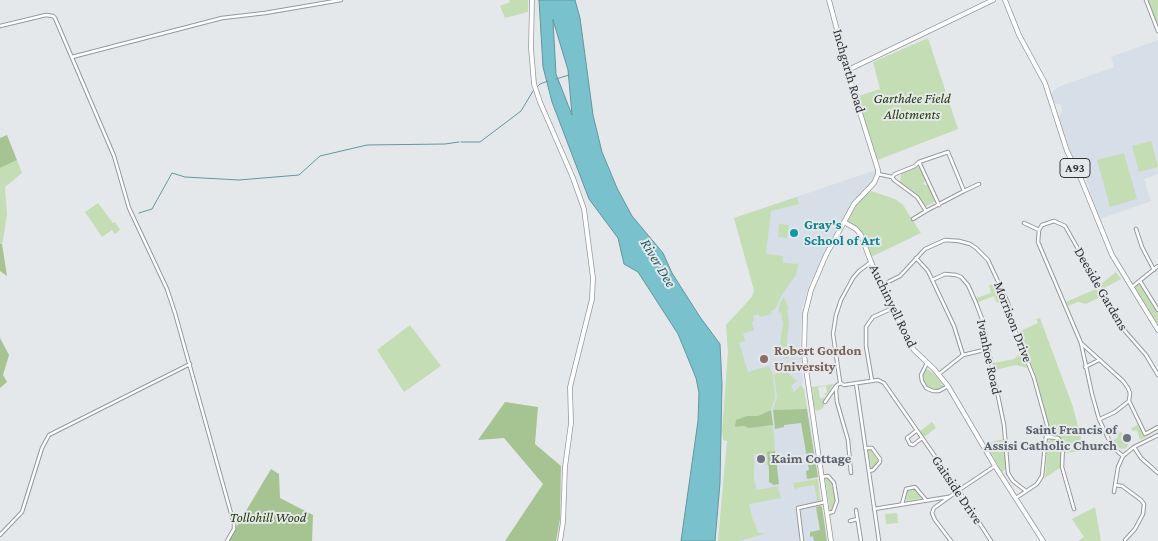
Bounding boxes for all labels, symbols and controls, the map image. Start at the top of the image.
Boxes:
street label: Inchgarth Road [829,27,869,115]
park label: Garthdee Field Allotments [874,91,950,124]
road number: A93 [1060,158,1090,178]
place label: Gray's School of Art [804,217,880,250]
marker: Gray's School of Art [788,227,800,239]
water label: River Dee [636,235,680,291]
street label: Deeside Gardens [1070,244,1132,334]
street label: Auchinyell Road [866,262,920,350]
street label: Morrison Drive [990,279,1036,365]
street label: Ivanhoe Road [973,318,1005,396]
place label: Robert Gordon University [774,343,862,376]
marker: Robert Gordon University [758,353,770,365]
place label: Saint Francis of Assisi Catholic Church [984,422,1117,454]
marker: Saint Francis of Assisi Catholic Church [1121,432,1133,444]
place label: Kaim Cottage [771,451,851,467]
street label: Gaitside Drive [928,452,986,528]
marker: Kaim Cottage [755,453,767,465]
park label: Tollohill Wood [230,510,306,526]

